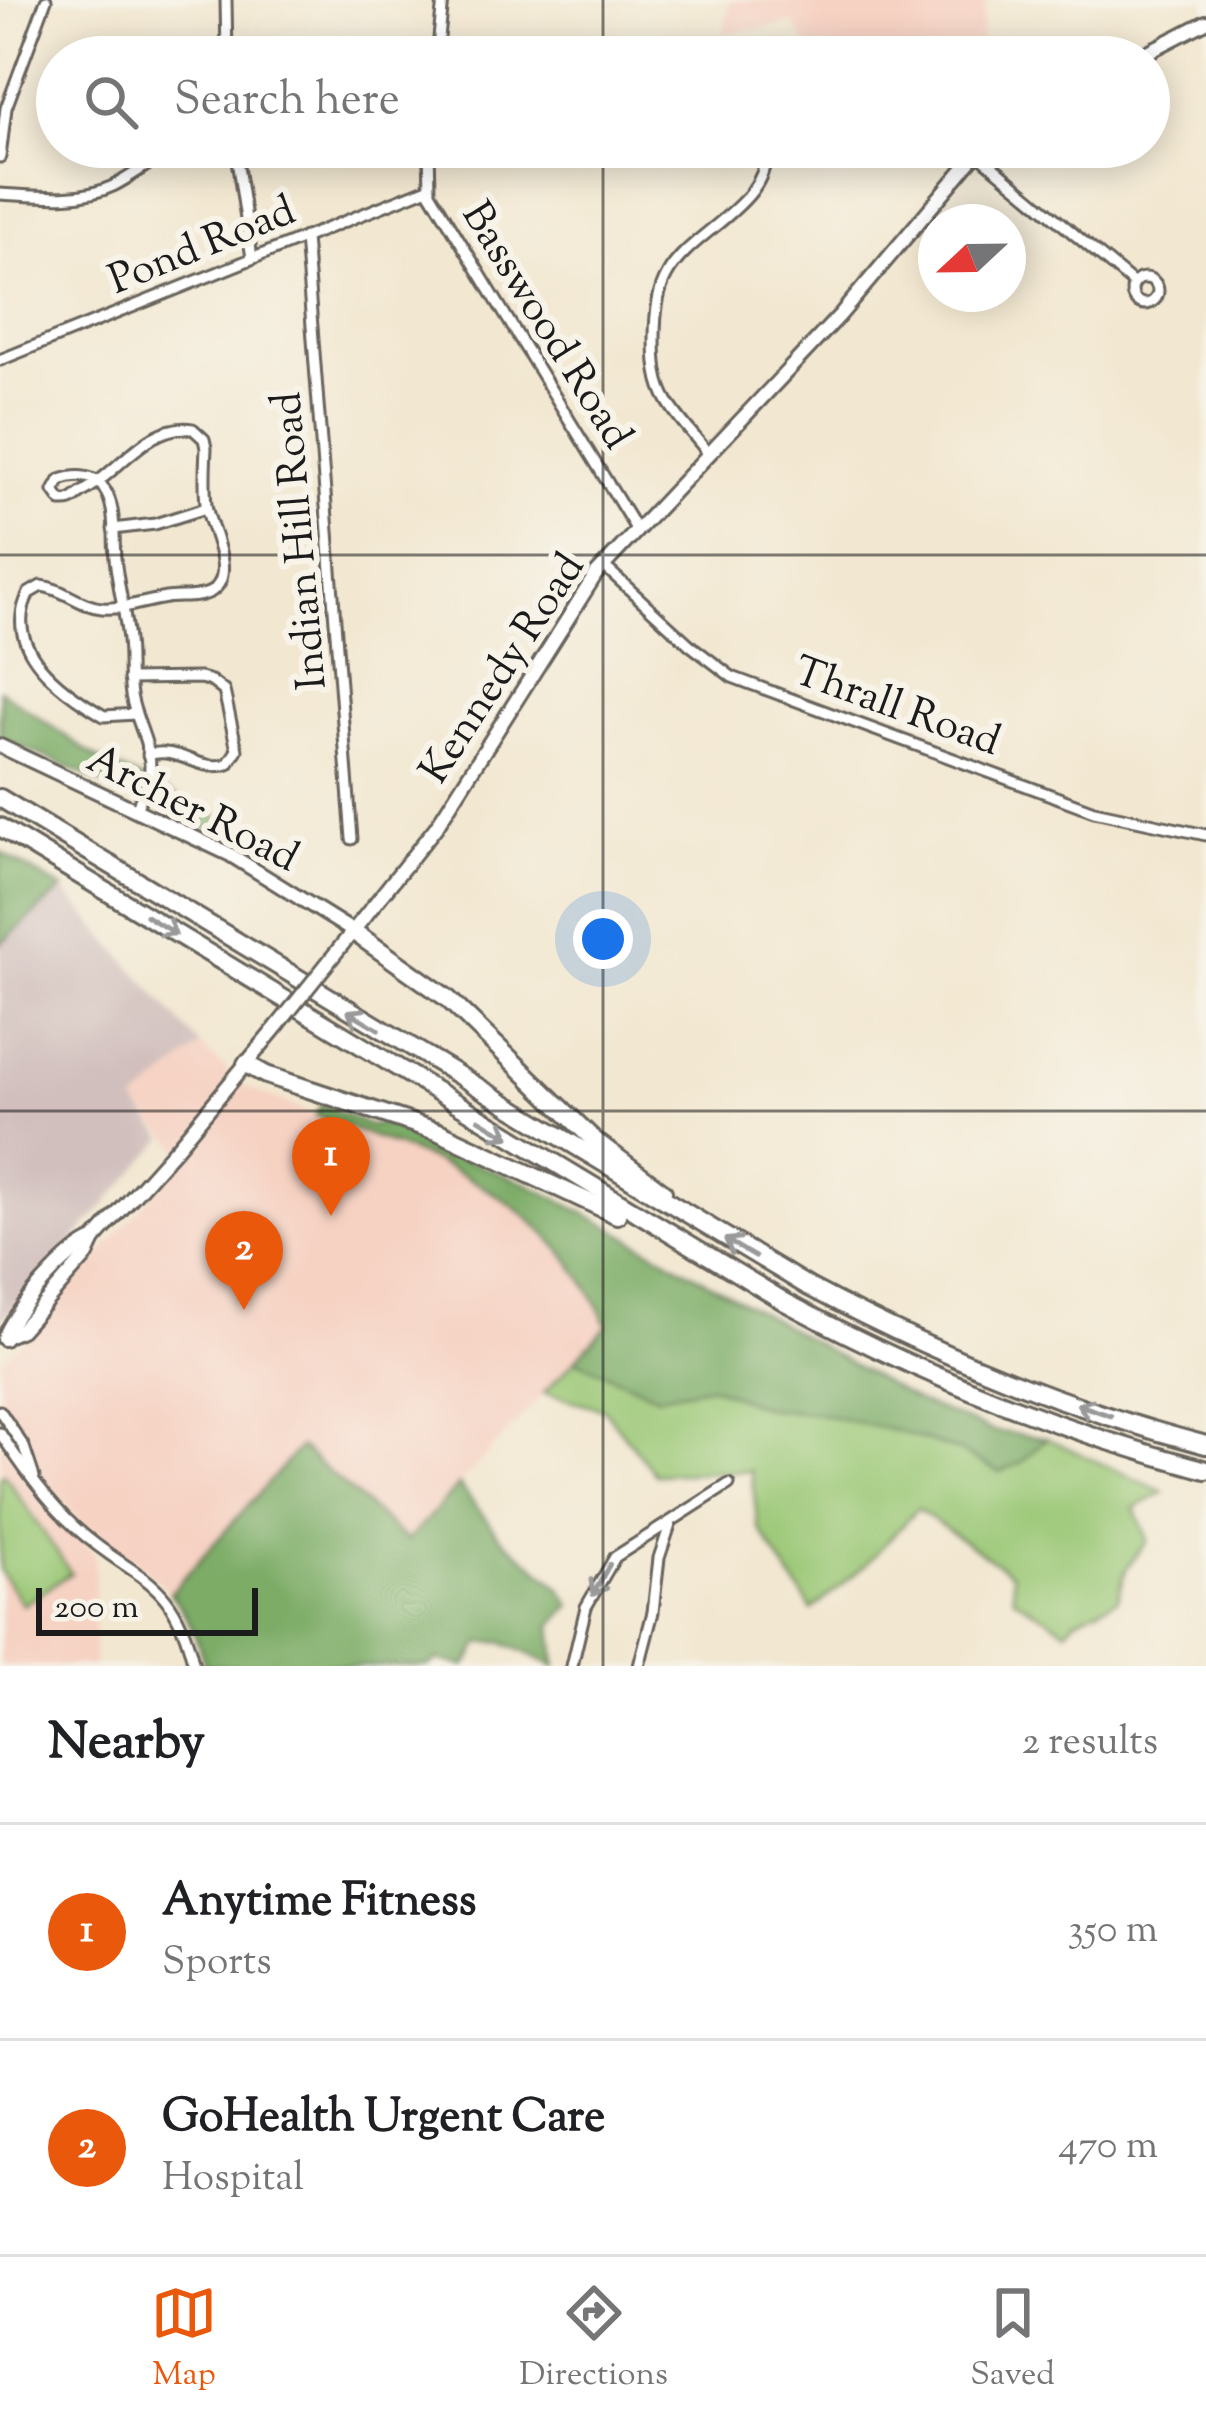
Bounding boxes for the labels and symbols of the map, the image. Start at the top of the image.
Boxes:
street label: Pond Road [101,183,305,312]
street label: Basswood Road [445,191,645,462]
north arrow [918,204,1026,312]
street label: Indian Hill Road [259,389,345,692]
street label: Kennedy Road [407,542,601,797]
street label: Thrall Road [785,644,1008,774]
street label: Archer Road [75,731,308,890]
your location [573,909,633,969]
one-way arrow [143,913,177,937]
one-way arrow [347,1008,381,1032]
one-way arrow [476,1116,510,1140]
pin: 1 [292,1117,370,1216]
pin: 2 [205,1211,283,1310]
one-way arrow [723,1236,758,1260]
one-way arrow [1076,1398,1114,1420]
one-way arrow [589,1562,612,1597]
scale bar [36,1582,258,1635]

